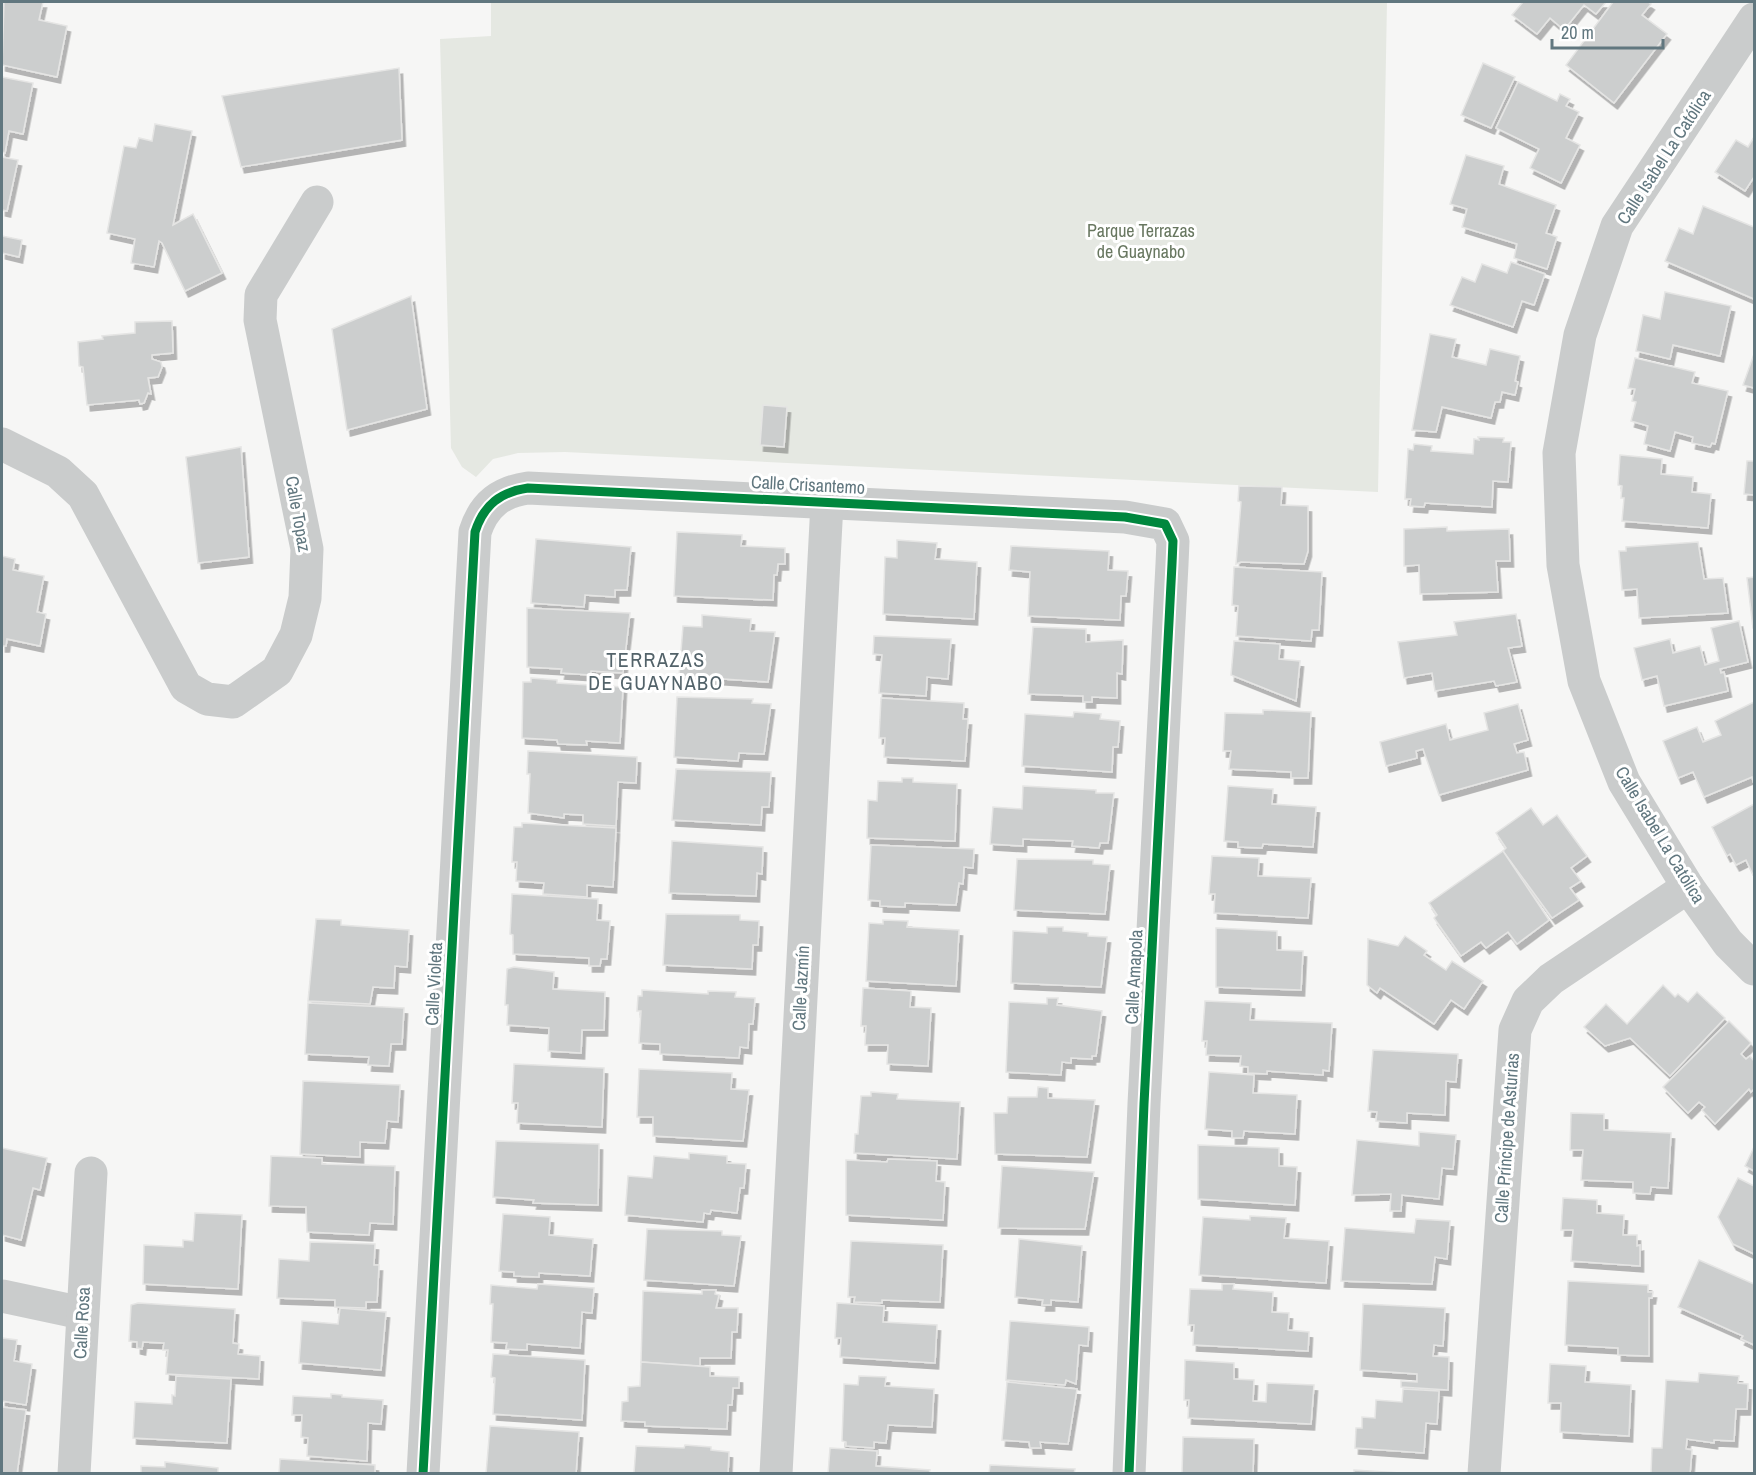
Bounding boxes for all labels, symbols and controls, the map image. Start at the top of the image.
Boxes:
scale bar [1552,12,1663,50]
text: 20 m [1561,20,1594,45]
street label: Calle Isabel La Católica [1611,85,1717,229]
park label: Parque Terrazas de Guaynabo [1087,218,1195,264]
street label: Calle Crisantemo [750,469,866,500]
street label: Calle Topaz [280,474,317,554]
district label: TERRAZAS DE GUAYNABO [588,646,724,696]
street label: Calle Isabel La Católica [1610,761,1711,908]
street label: Calle Amapola [1119,929,1148,1025]
street label: Calle Violeta [419,942,448,1026]
street label: Calle Jazmín [786,945,815,1031]
street label: Calle Príncipe de Asturias [1488,1052,1525,1224]
street label: Calle Rosa [67,1286,96,1360]

